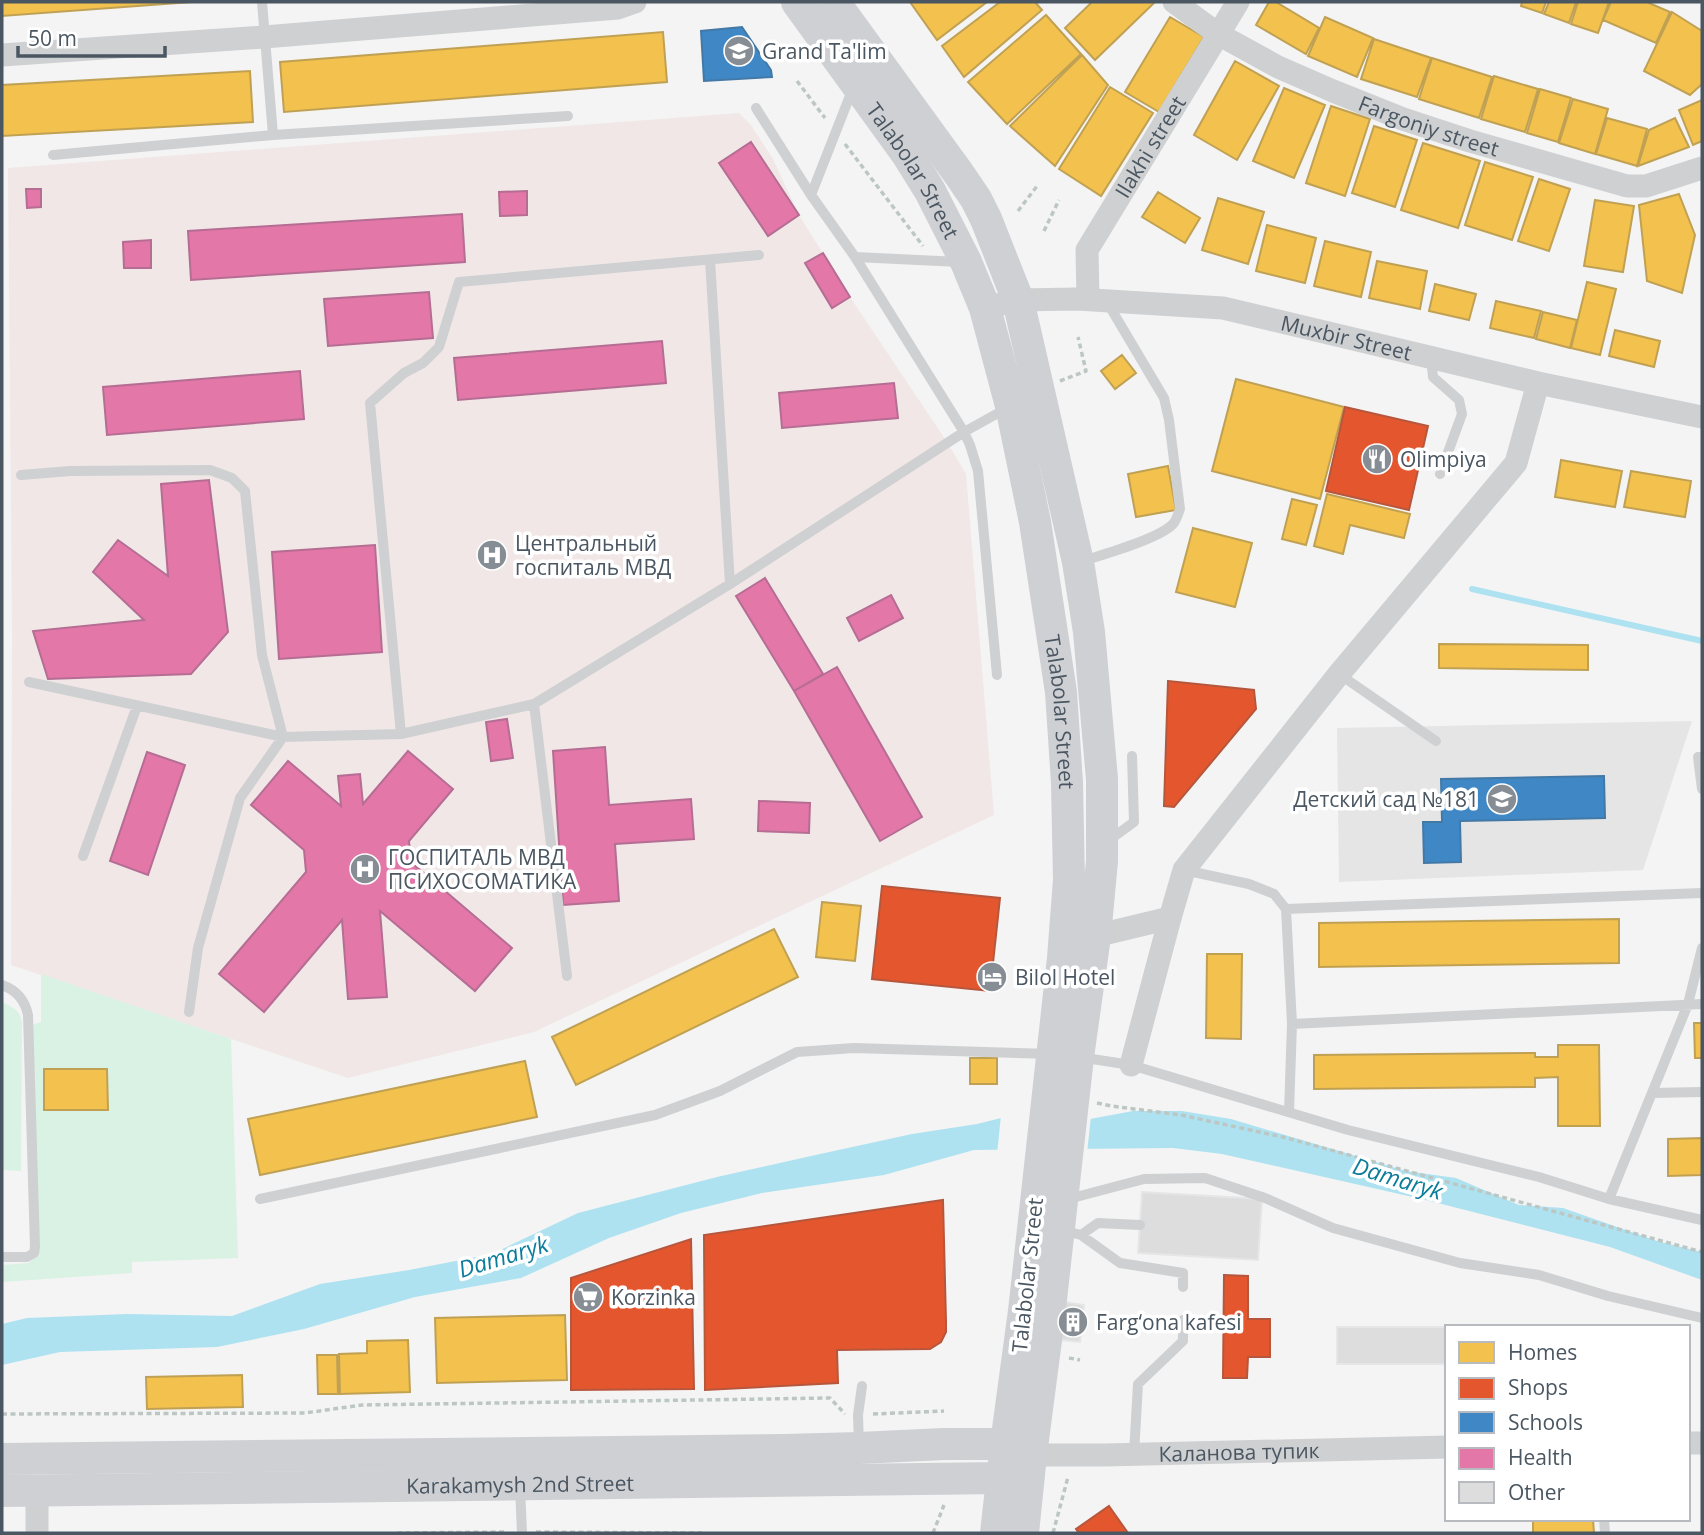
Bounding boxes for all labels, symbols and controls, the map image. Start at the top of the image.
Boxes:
scale bar [18,14,164,58]
text: 50 m [28,24,77,52]
school or university icon: Grand Ta'lim [722,34,756,68]
place label: Grand Ta'lim [762,37,887,65]
street label: Fargoniy street [1355,89,1502,163]
street label: Ilakhi street [1108,90,1192,203]
street label: Talabolar Street [860,97,966,243]
street label: Muxbir Street [1278,308,1415,366]
restaurant icon: Olimpiya [1360,442,1394,476]
place label: Olimpiya [1400,445,1487,473]
place label: Центральный госпиталь МВД [515,529,671,581]
hospital icon: Центральный госпиталь МВД [475,538,509,572]
street label: Talabolar Street [1038,632,1081,789]
school or university icon: Детский сад №181 [1485,782,1519,816]
place label: Детский сад №181 [1293,785,1479,813]
place label: ГОСПИТАЛЬ МВД ПСИХОСОМАТИКА [388,843,577,895]
hospital icon: ГОСПИТАЛЬ МВД ПСИХОСОМАТИКА [348,852,382,886]
hotel icon: Bilol Hotel [975,960,1009,994]
place label: Bilol Hotel [1015,963,1115,991]
water label: Damaryk [1349,1149,1448,1207]
street label: Talabolar Street [1005,1196,1049,1354]
water label: Damaryk [454,1227,553,1285]
supermarket icon: Korzinka [571,1280,605,1314]
place label: Korzinka [611,1283,696,1311]
building icon: Farg‘ona kafesi [1056,1305,1090,1339]
place label: Farg‘ona kafesi [1096,1308,1242,1336]
legend [1445,1325,1690,1521]
text: Homes [1508,1338,1577,1366]
text: Shops [1508,1373,1568,1401]
text: Schools [1508,1408,1583,1436]
street label: Каланова тупик [1158,1436,1320,1468]
text: Health [1508,1443,1573,1471]
street label: Karakamysh 2nd Street [406,1469,634,1500]
text: Other [1508,1478,1565,1506]

